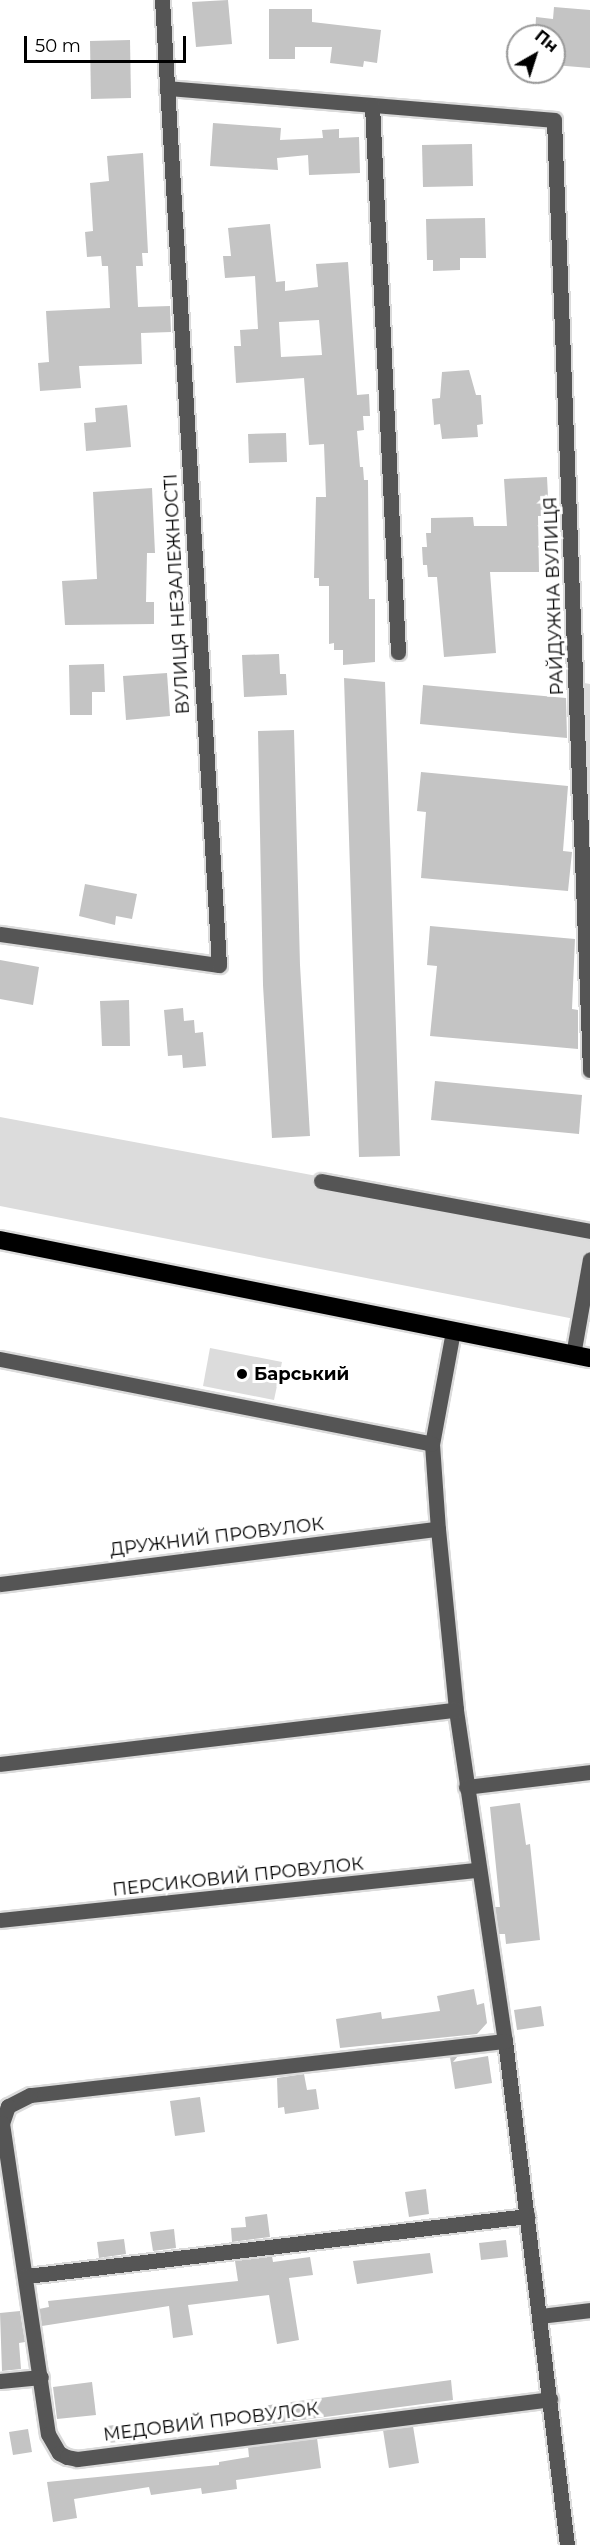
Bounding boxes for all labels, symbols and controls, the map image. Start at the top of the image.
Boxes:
scale bar [27,24,189,62]
north arrow [506,24,566,84]
text: Пн [531,26,562,56]
text: 50 m [35,35,81,57]
street label: ВУЛИЦЯ НЕЗАЛЕЖНОСТІ [160,473,194,715]
street label: РАЙДУЖНА ВУЛИЦЯ [540,496,568,696]
place label: Барський [254,1363,349,1385]
marker: Барський [235,1367,249,1381]
street label: ДРУЖНИЙ ПРОВУЛОК [109,1513,325,1561]
street label: ПЕРСИКОВИЙ ПРОВУЛОК [111,1853,365,1901]
street label: МЕДОВИЙ ПРОВУЛОК [102,2398,320,2446]

